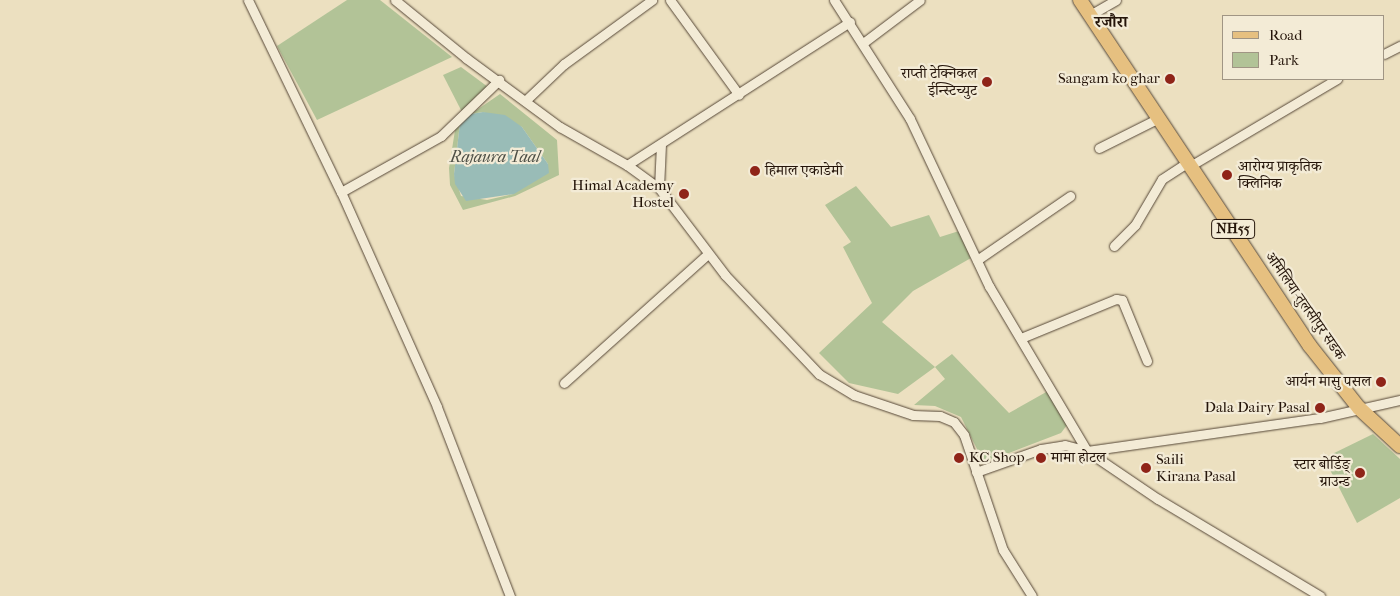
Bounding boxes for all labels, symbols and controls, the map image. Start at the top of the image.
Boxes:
district label: रजौरा [1095,12,1127,32]
legend [1222,15,1385,80]
text: Road [1269,26,1302,44]
text: Park [1269,51,1299,69]
place label: राप्ती टेक्निकल ईन्स्टिच्युट [901,64,977,99]
place label: Sangam ko ghar [1058,70,1160,88]
marker: Sangam ko ghar [1164,73,1176,85]
marker: राप्ती टेक्निकल ईन्स्टिच्युट [981,76,993,88]
water label: Rajaura Taal [450,147,540,167]
place label: आरोग्य प्राकृतिक क्लिनिक [1238,157,1322,192]
place label: हिमाल एकाडेमी [765,162,843,180]
marker: हिमाल एकाडेमी [749,165,761,177]
marker: आरोग्य प्राकृतिक क्लिनिक [1220,168,1234,182]
place label: Himal Academy Hostel [572,176,674,211]
marker: Himal Academy Hostel [678,188,690,200]
road number: NH55 [1210,218,1256,240]
street label: अमिलिया-तुलसीपुर सडक [1261,248,1349,364]
place label: आर्यन मासु पसल [1285,373,1371,391]
marker: आर्यन मासु पसल [1375,376,1387,388]
place label: Dala Dairy Pasal [1204,399,1310,417]
marker: Dala Dairy Pasal [1314,402,1326,414]
place label: KC Shop [969,449,1025,467]
place label: मामा होटल [1051,449,1106,467]
place label: Saili Kirana Pasal [1156,450,1236,485]
marker: KC Shop [953,452,965,464]
marker: मामा होटल [1035,452,1047,464]
place label: स्टार बोर्डिङ् ग्राउन्ड [1293,455,1350,490]
marker: Saili Kirana Pasal [1140,462,1152,474]
marker: स्टार बोर्डिङ् ग्राउन्ड [1354,467,1366,479]

